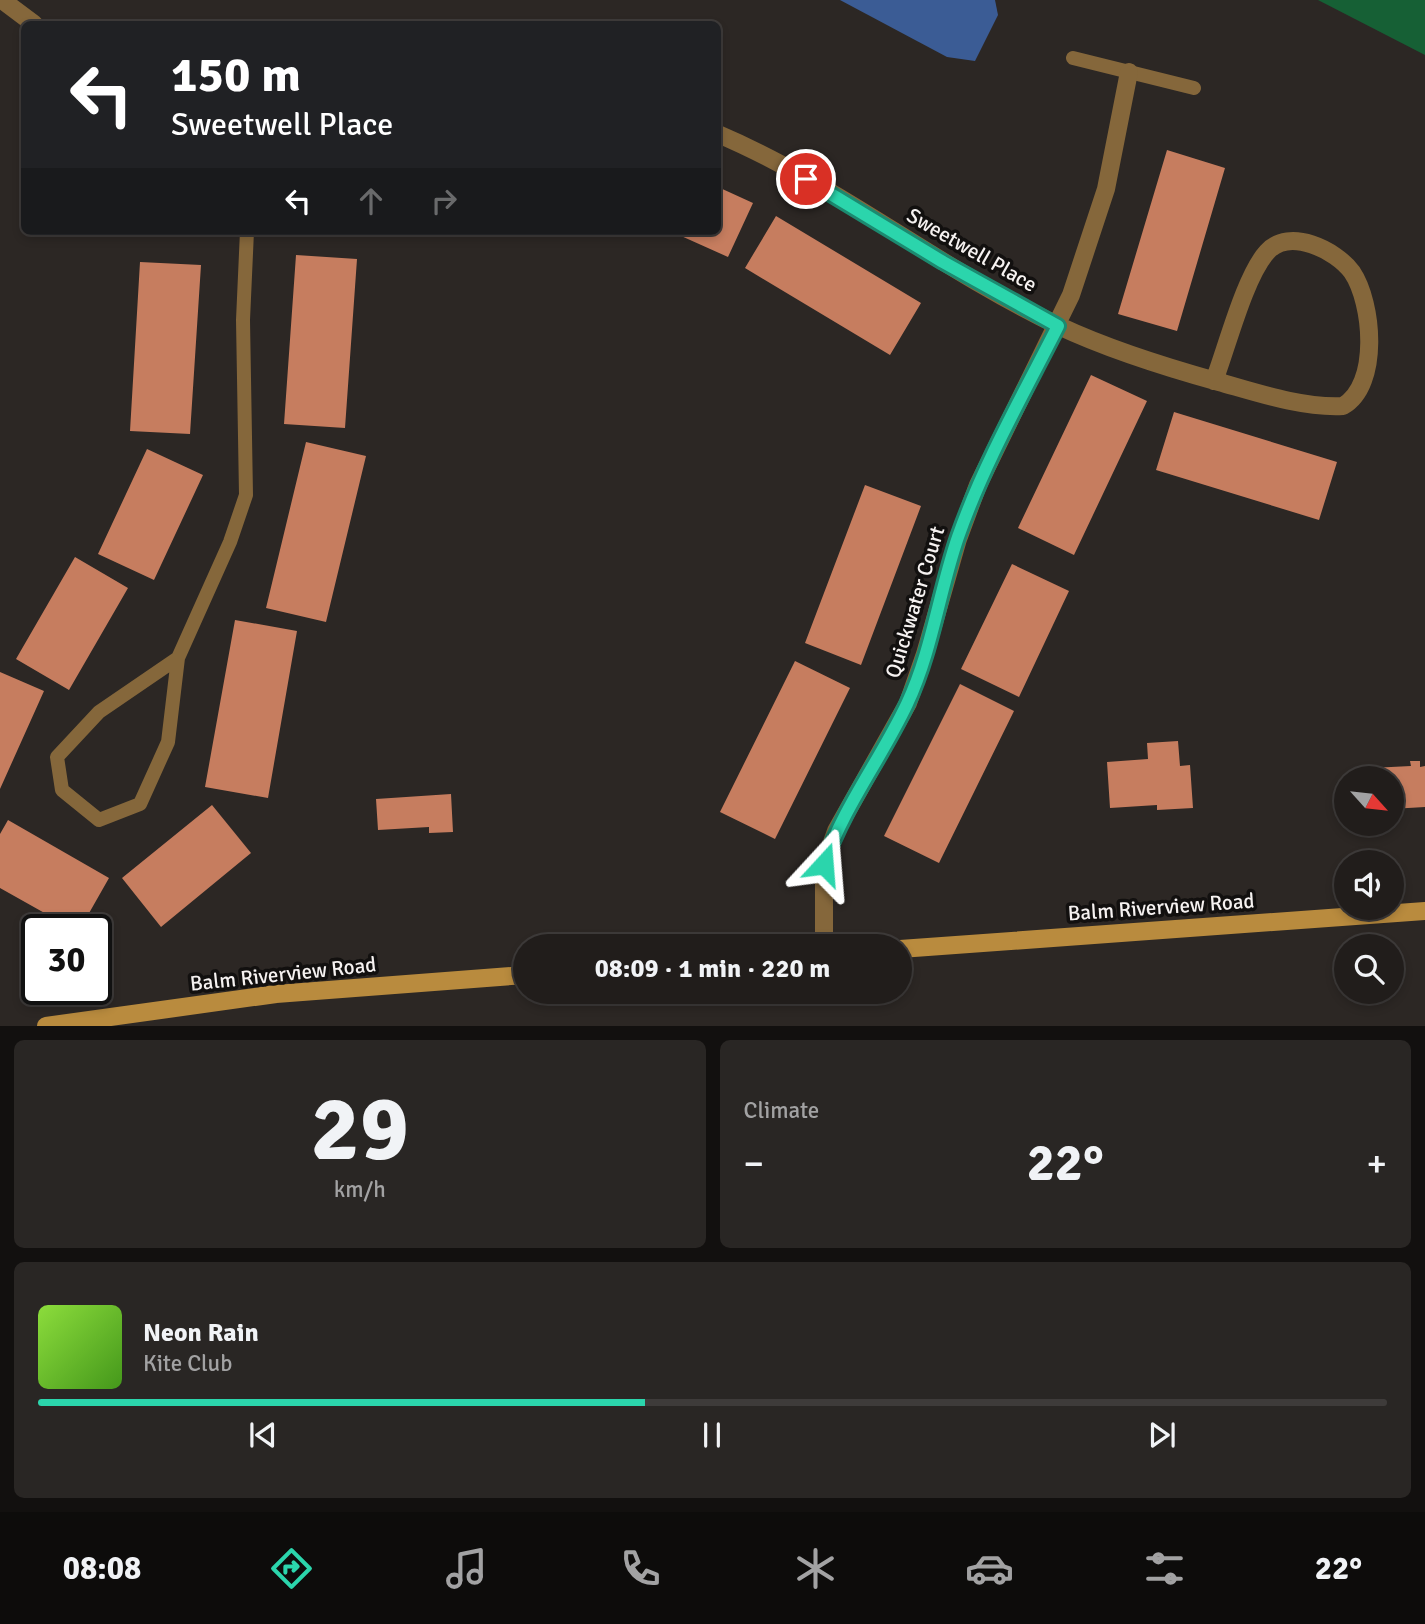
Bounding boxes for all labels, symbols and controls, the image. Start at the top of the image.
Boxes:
text: 150 m [171,45,301,105]
icon: left [56,49,147,140]
text: Sweetwell Place [171,105,393,144]
pin [776,149,836,209]
icon: arrive [787,160,825,198]
icon: left [279,182,317,220]
icon: ahead [352,182,390,220]
icon: right [425,182,463,220]
street label: Sweetwell Place [902,202,1042,298]
street label: Quickwater Court [880,523,950,681]
north arrow [1334,766,1404,836]
map controls [1334,766,1404,1004]
position arrow [787,827,861,901]
button: sound [1334,850,1404,920]
street label: Balm Riverview Road [1067,888,1255,926]
speed limit sign: 30 [21,914,112,1005]
button: search [1334,934,1404,1004]
street label: Balm Riverview Road [189,951,377,997]
text: 08:09 · 1 min · 220 m [595,953,830,985]
text: 29 [311,1073,409,1186]
text: Climate [744,1096,819,1125]
text: 22° [1027,1131,1104,1195]
text: − [744,1140,764,1187]
text: + [1366,1140,1387,1187]
text: km/h [334,1175,386,1204]
text: Neon Rain [143,1317,259,1349]
text: Kite Club [143,1349,232,1378]
icon: previous [244,1416,282,1454]
icon: pause [693,1416,731,1454]
icon: next [1143,1416,1181,1454]
icon: directions [267,1544,316,1593]
icon: music [442,1544,491,1593]
icon: phone [616,1544,665,1593]
icon: climate [791,1544,840,1593]
icon: car [965,1544,1014,1593]
icon: filters [1140,1544,1189,1593]
text: 08:08 [63,1549,141,1588]
text: 22° [1315,1549,1362,1588]

